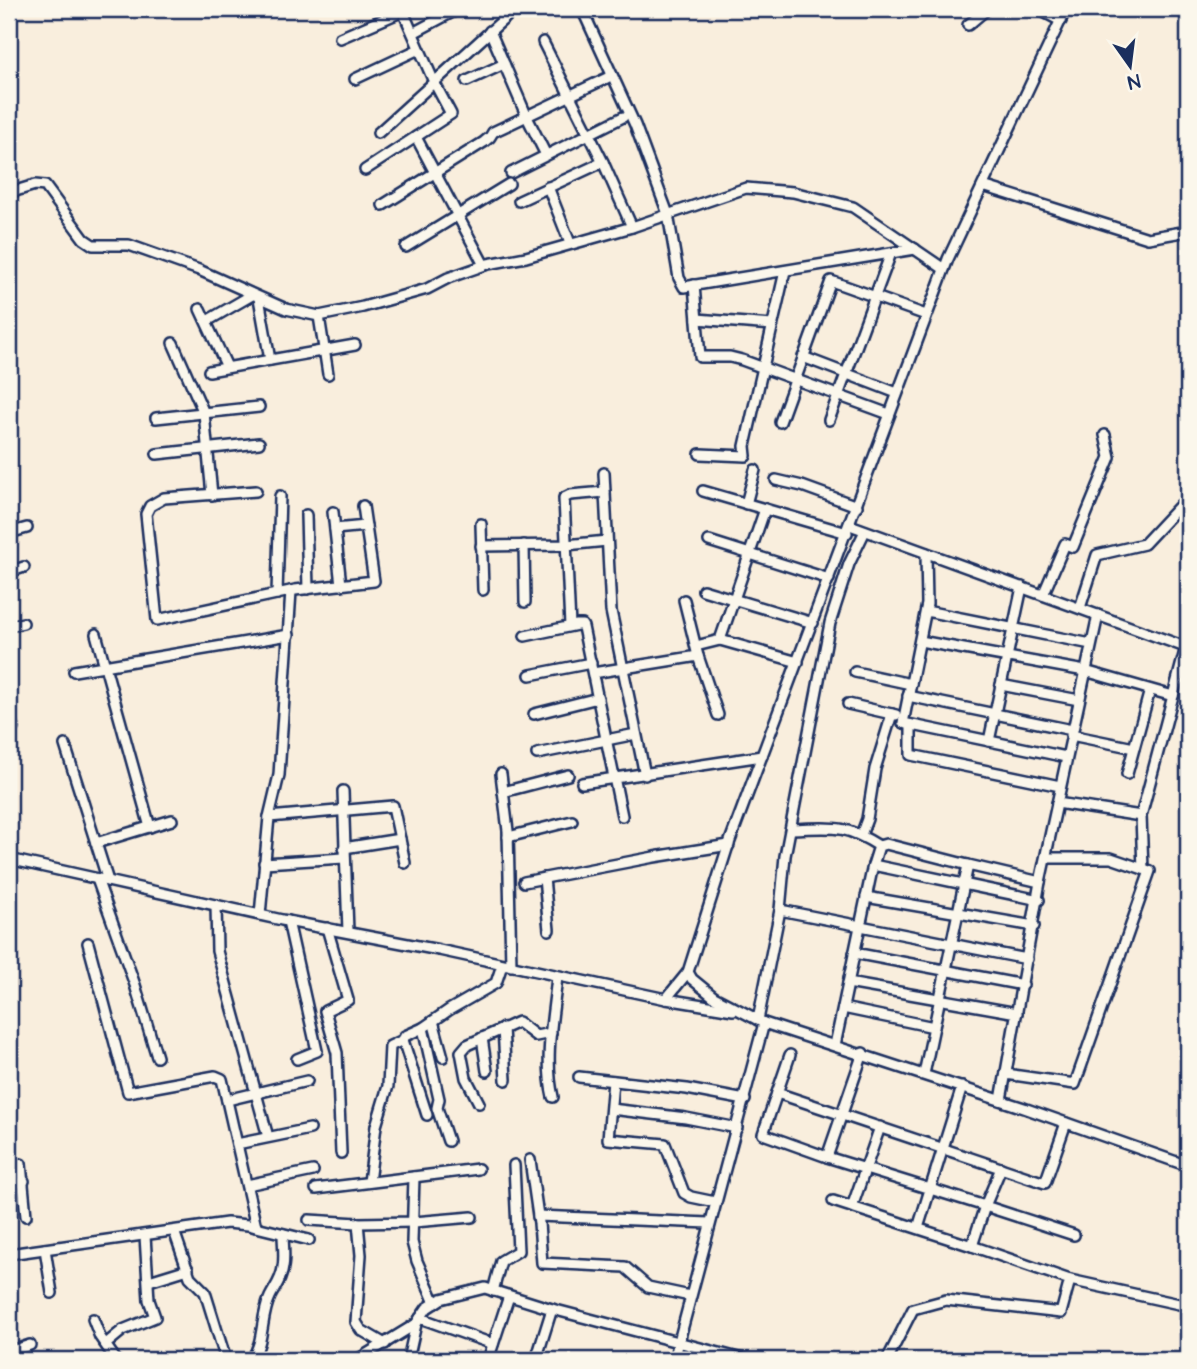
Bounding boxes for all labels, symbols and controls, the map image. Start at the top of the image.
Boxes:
north arrow [1096,32,1166,102]
text: N [1125,66,1143,96]

